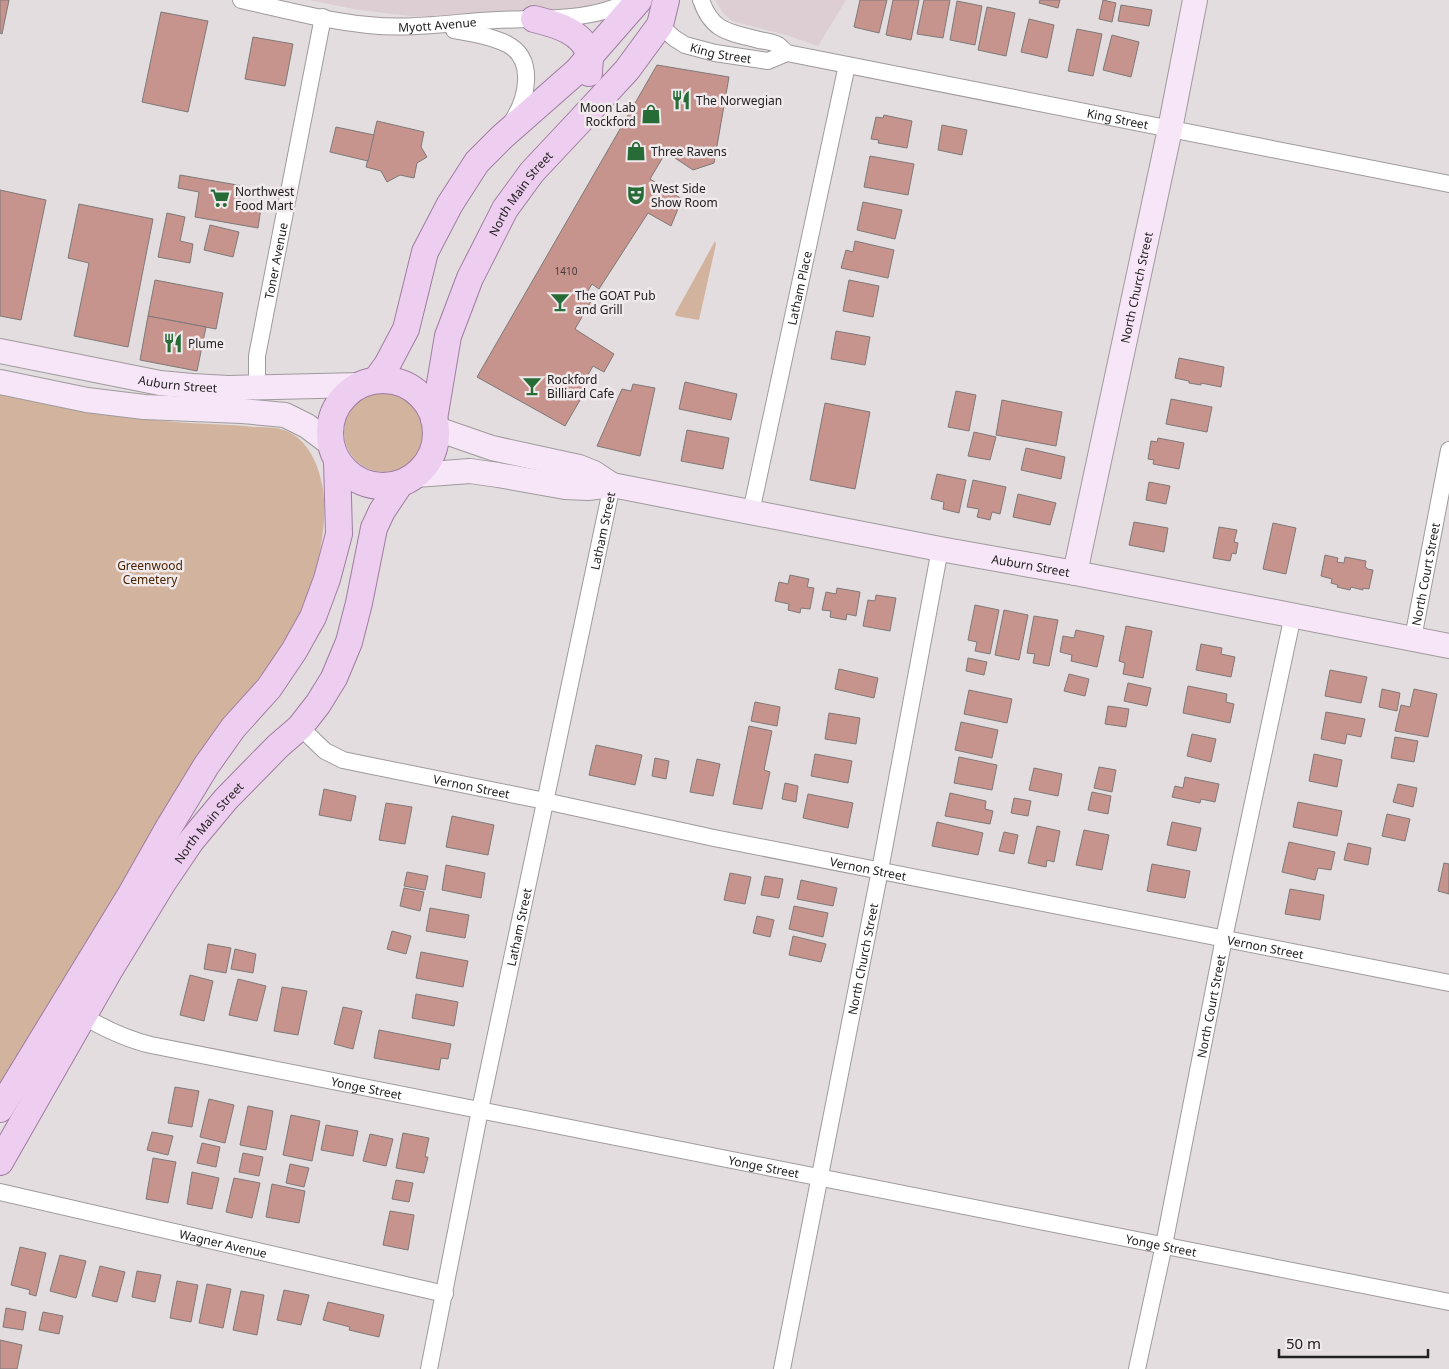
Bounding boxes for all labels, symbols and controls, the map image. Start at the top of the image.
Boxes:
street label: Myott Avenue [398,13,477,35]
street label: King Street [688,38,753,67]
restaurant icon: The Norwegian [670,89,692,111]
place label: The Norwegian [696,92,782,109]
place label: Moon Lab Rockford [580,99,636,130]
shop icon: Moon Lab Rockford [640,103,662,125]
street label: King Street [1086,104,1150,133]
shop icon: Three Ravens [625,140,647,162]
place label: Three Ravens [651,143,727,160]
street label: North Main Street [484,147,557,239]
place label: West Side Show Room [651,180,718,211]
place label: Northwest Food Mart [235,183,295,214]
theatre icon: West Side Show Room [625,184,647,206]
supermarket icon: Northwest Food Mart [209,187,231,209]
street label: Toner Avenue [260,221,291,300]
street label: North Church Street [1116,230,1156,345]
street label: Latham Place [783,249,815,327]
house number: 1410 [555,264,578,278]
place label: The GOAT Pub and Grill [575,287,656,318]
bar icon: The GOAT Pub and Grill [549,291,571,313]
restaurant icon: Plume [162,332,184,354]
place label: Plume [188,335,224,352]
street label: Auburn Street [137,370,218,396]
place label: Rockford Billiard Cafe [547,371,615,402]
bar icon: Rockford Billiard Cafe [521,375,543,397]
street label: Latham Street [586,489,619,571]
street label: North Court Street [1407,521,1444,627]
street label: Auburn Street [990,550,1072,581]
park label: Greenwood Cemetery [117,557,183,588]
street label: Vernon Street [432,770,512,802]
street label: North Main Street [170,777,247,867]
street label: Vernon Street [828,853,908,884]
street label: Latham Street [502,886,535,968]
street label: North Church Street [843,901,882,1016]
street label: Vernon Street [1226,931,1306,963]
street label: North Court Street [1192,953,1229,1059]
street label: Yonge Street [330,1072,404,1103]
street label: Yonge Street [727,1151,801,1182]
street label: Wagner Avenue [178,1225,269,1261]
street label: Yonge Street [1124,1230,1199,1260]
scale bar [1279,1326,1428,1358]
text: 50 m [1286,1333,1321,1353]

